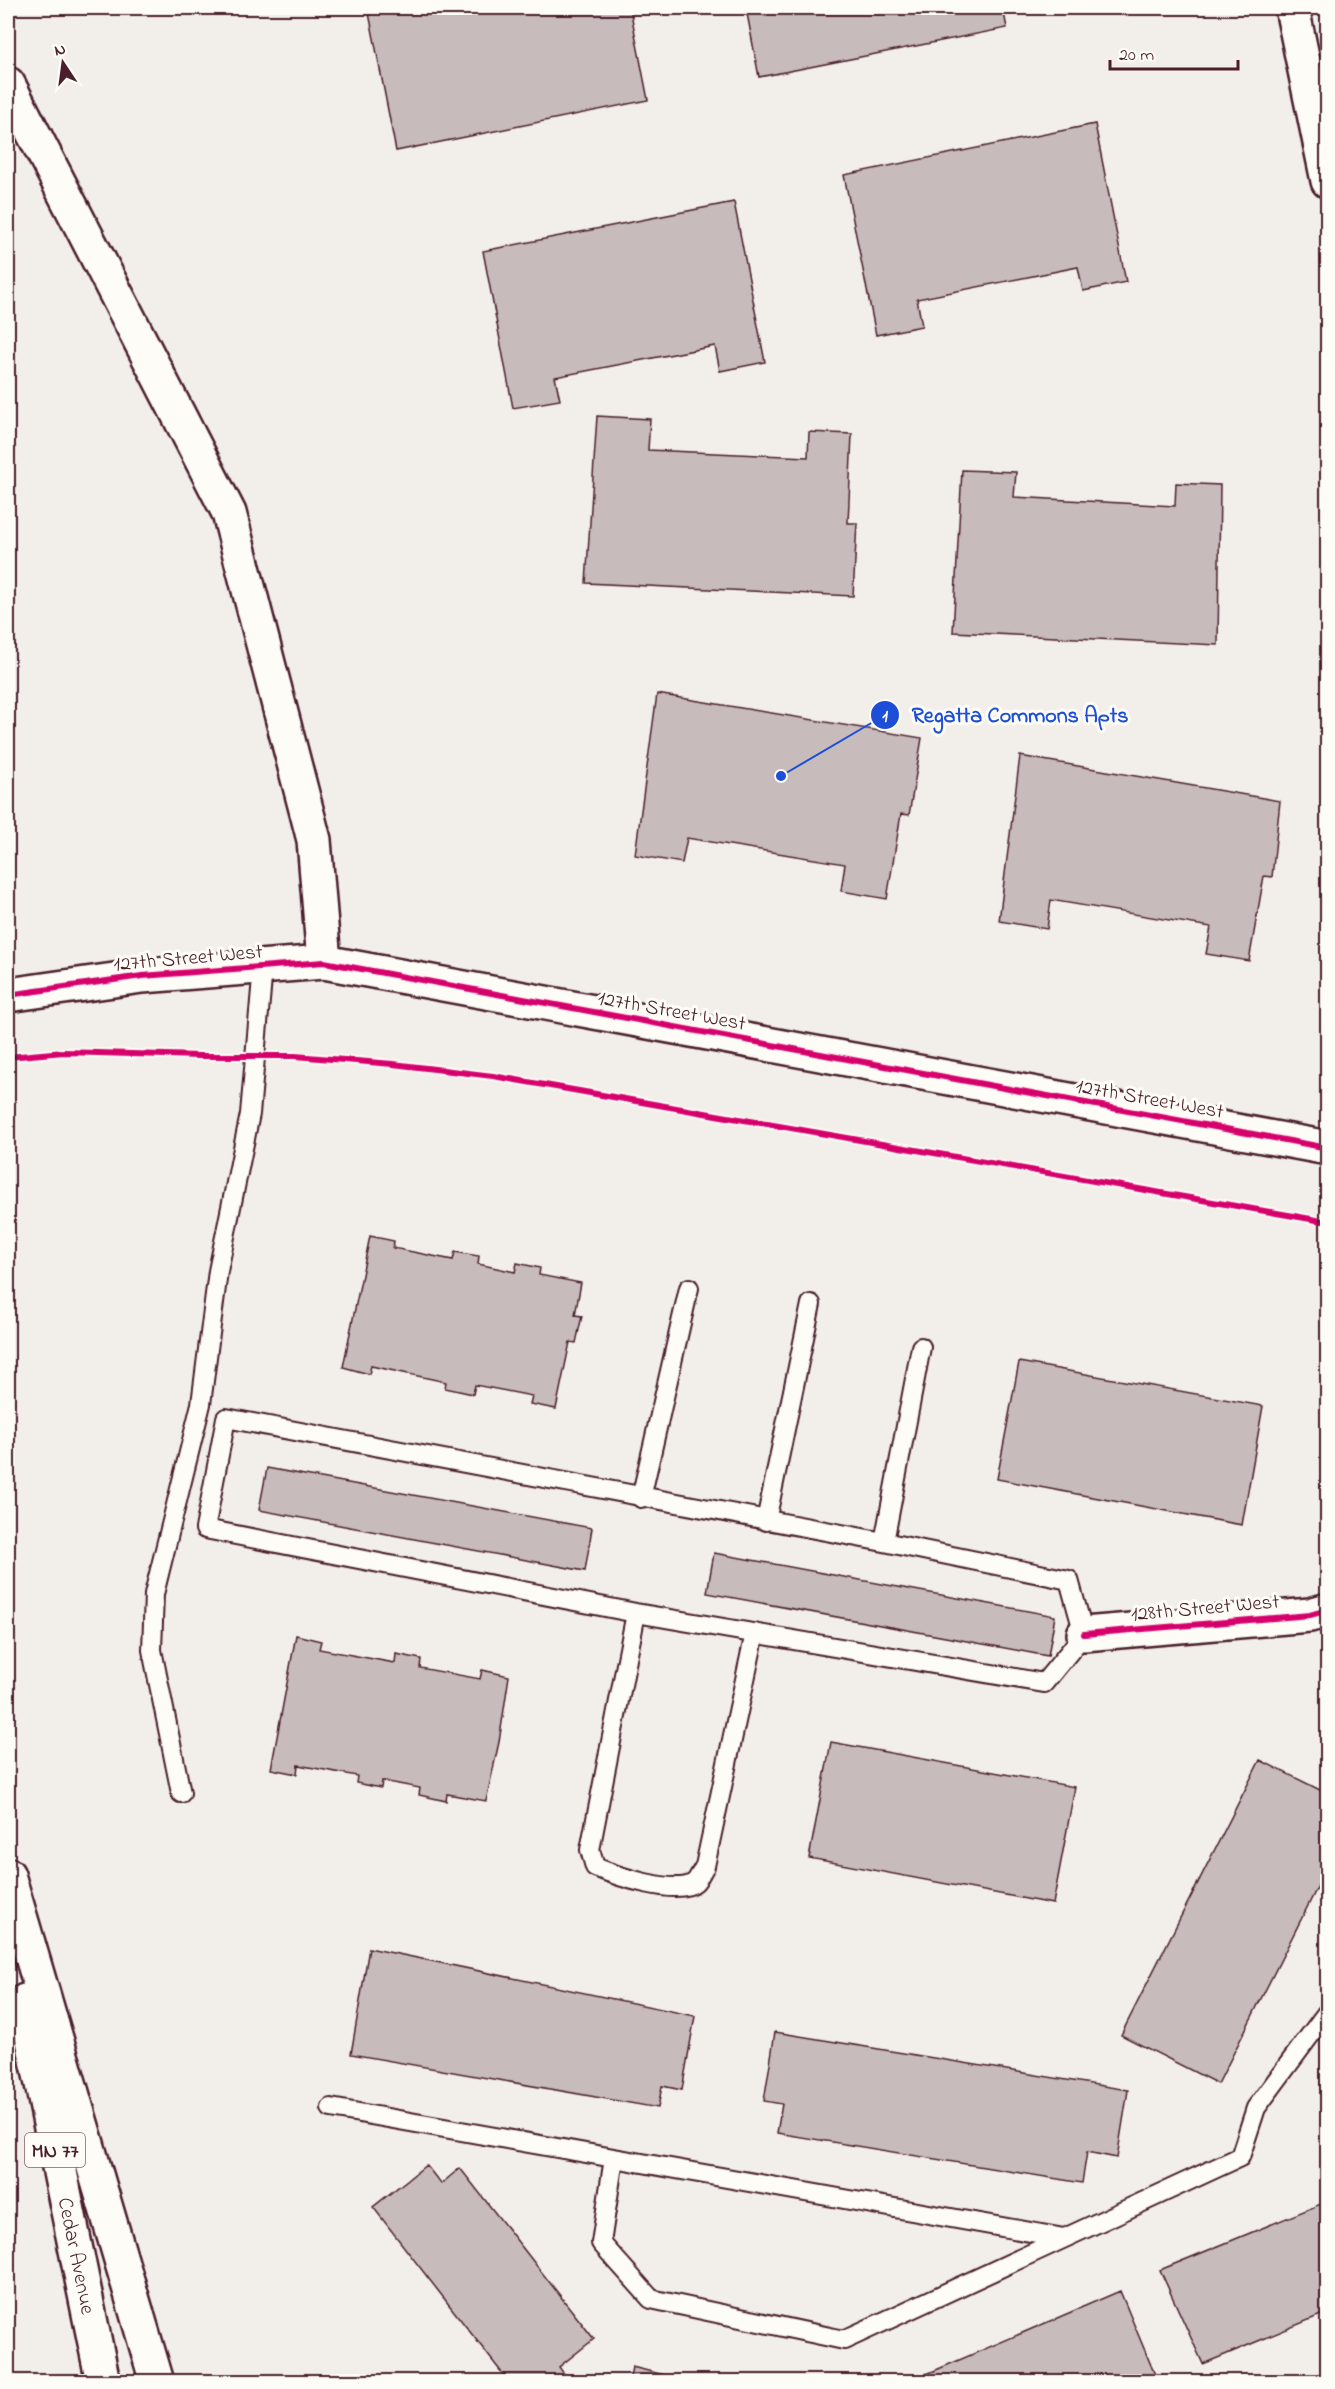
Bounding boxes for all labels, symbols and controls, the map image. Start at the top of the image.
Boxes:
north arrow [33,33,93,93]
scale bar [1110,33,1238,71]
text: N [52,37,68,63]
text: 20 m [1119,43,1154,69]
callout: Regatta Commons Apts [870,695,1140,735]
text: Regatta Commons Apts [912,701,1128,734]
text: 1 [882,704,888,730]
street label: 127th Street West [112,938,264,980]
street label: 127th Street West [595,984,748,1040]
street label: 127th Street West [1073,1072,1226,1128]
street label: 128th Street West [1130,1588,1281,1630]
road number: MN 77 [25,2133,85,2167]
street label: Cedar Avenue [49,2195,102,2318]

